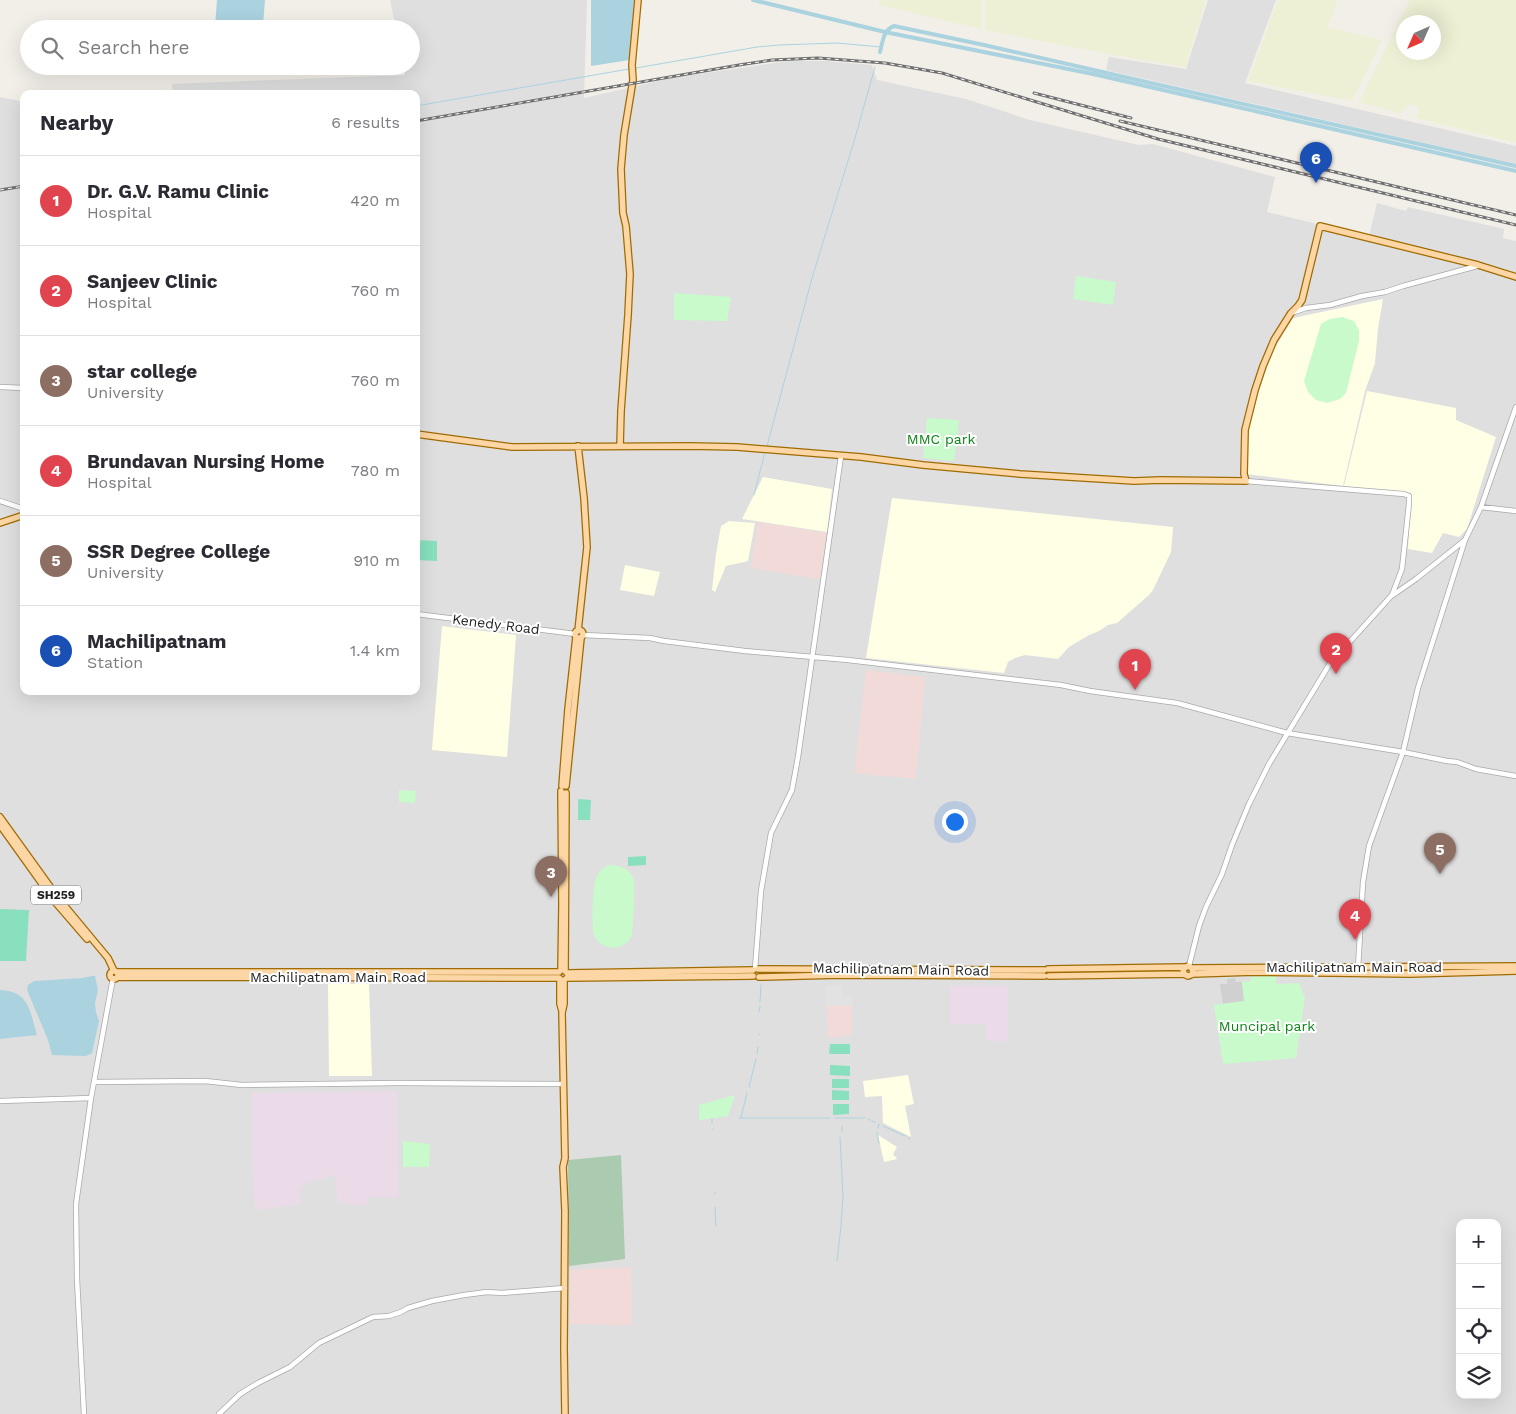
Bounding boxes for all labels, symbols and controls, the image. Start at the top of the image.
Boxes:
north arrow [1396,15,1441,60]
search box [20,20,420,75]
icon: search [38,34,66,62]
text: Search here [78,36,189,59]
text: Nearby [40,110,113,135]
text: 6 results [331,113,400,132]
pin: 6 [1300,142,1332,183]
text: Dr. G.V. Ramu Clinic [87,180,269,203]
text: 1 [53,191,59,210]
text: 420 m [350,191,400,210]
text: Hospital [87,203,152,222]
text: Sanjeev Clinic [87,270,218,293]
text: 2 [51,281,61,300]
text: 760 m [351,281,400,300]
text: Hospital [87,293,152,312]
text: star college [87,360,197,383]
text: 3 [51,371,61,390]
text: 760 m [351,371,400,390]
text: University [87,383,164,402]
park label: MMC park [907,431,975,447]
text: Brundavan Nursing Home [87,450,324,473]
text: 4 [51,461,61,480]
text: 780 m [351,461,400,480]
text: Hospital [87,473,152,492]
text: SSR Degree College [87,540,270,563]
text: 5 [51,551,61,570]
text: 910 m [353,551,400,570]
text: University [87,563,164,582]
street label: Kenedy Road [451,611,541,637]
text: Machilipatnam [87,630,226,653]
pin: 2 [1320,633,1352,674]
text: 6 [51,641,61,660]
text: 1.4 km [350,641,400,660]
pin: 1 [1119,649,1151,690]
text: Station [87,653,143,672]
your location [942,809,968,835]
pin: 5 [1424,833,1456,874]
pin: 3 [535,856,567,897]
road number: SH259 [31,886,81,904]
pin: 4 [1339,899,1371,940]
street label: Machilipatnam Main Road [813,959,989,979]
street label: Machilipatnam Main Road [1266,959,1442,975]
street label: Machilipatnam Main Road [250,969,426,985]
park label: Muncipal park [1219,1018,1315,1034]
map controls [1456,1219,1501,1399]
button: + [1456,1219,1501,1264]
button: − [1456,1264,1501,1309]
button: locate [1456,1309,1501,1354]
button: layers [1456,1354,1501,1399]

